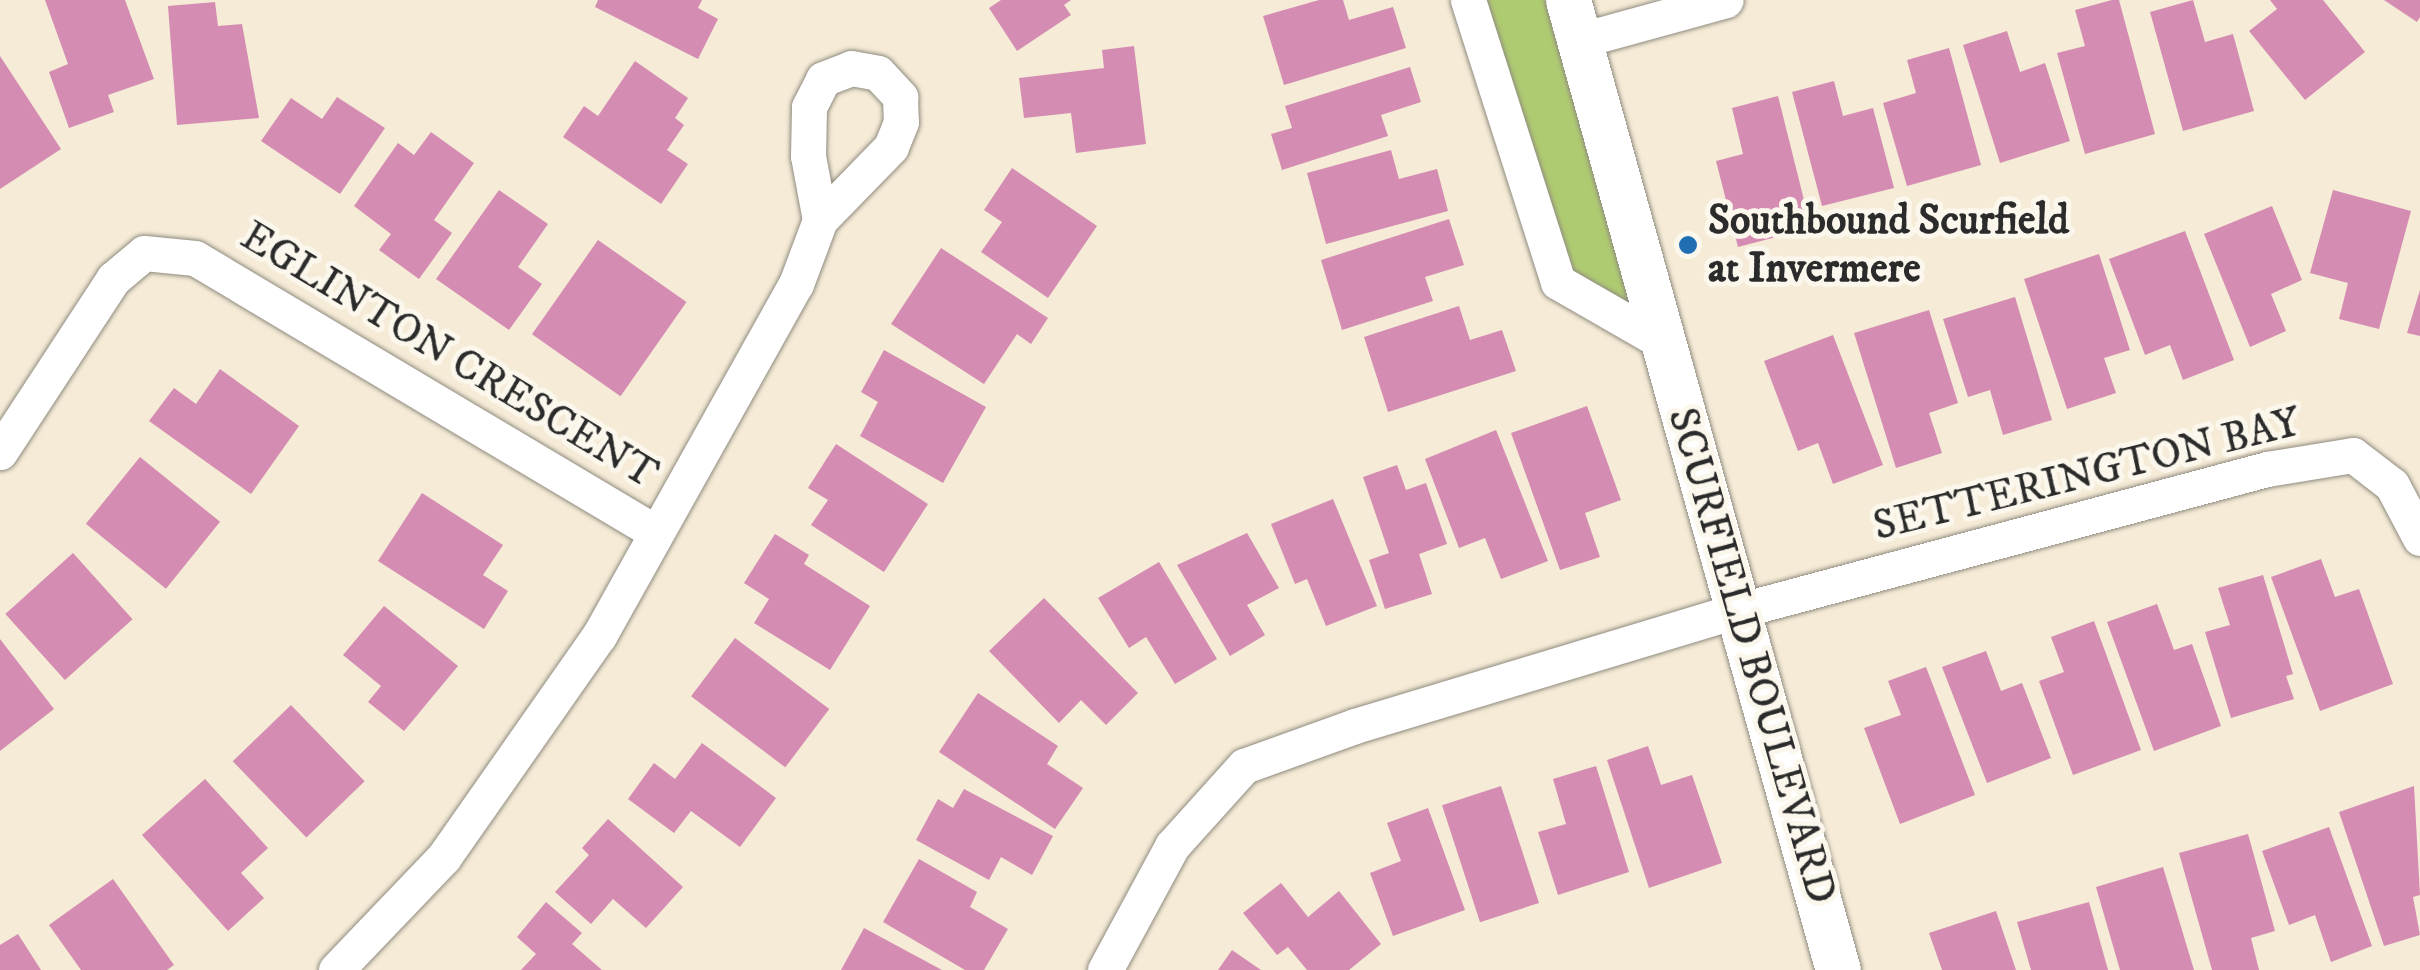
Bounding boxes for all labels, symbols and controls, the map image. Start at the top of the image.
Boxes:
place label: Southbound Scurfield at Invermere [1708,196,2069,294]
street label: EGLINTON CRESCENT [231,211,667,501]
marker: Southbound Scurfield at Invermere [1677,234,1699,256]
street label: SETTERINGTON BAY [1868,398,2306,552]
street label: SCURFIELD BOULEVARD [1656,402,1846,910]

